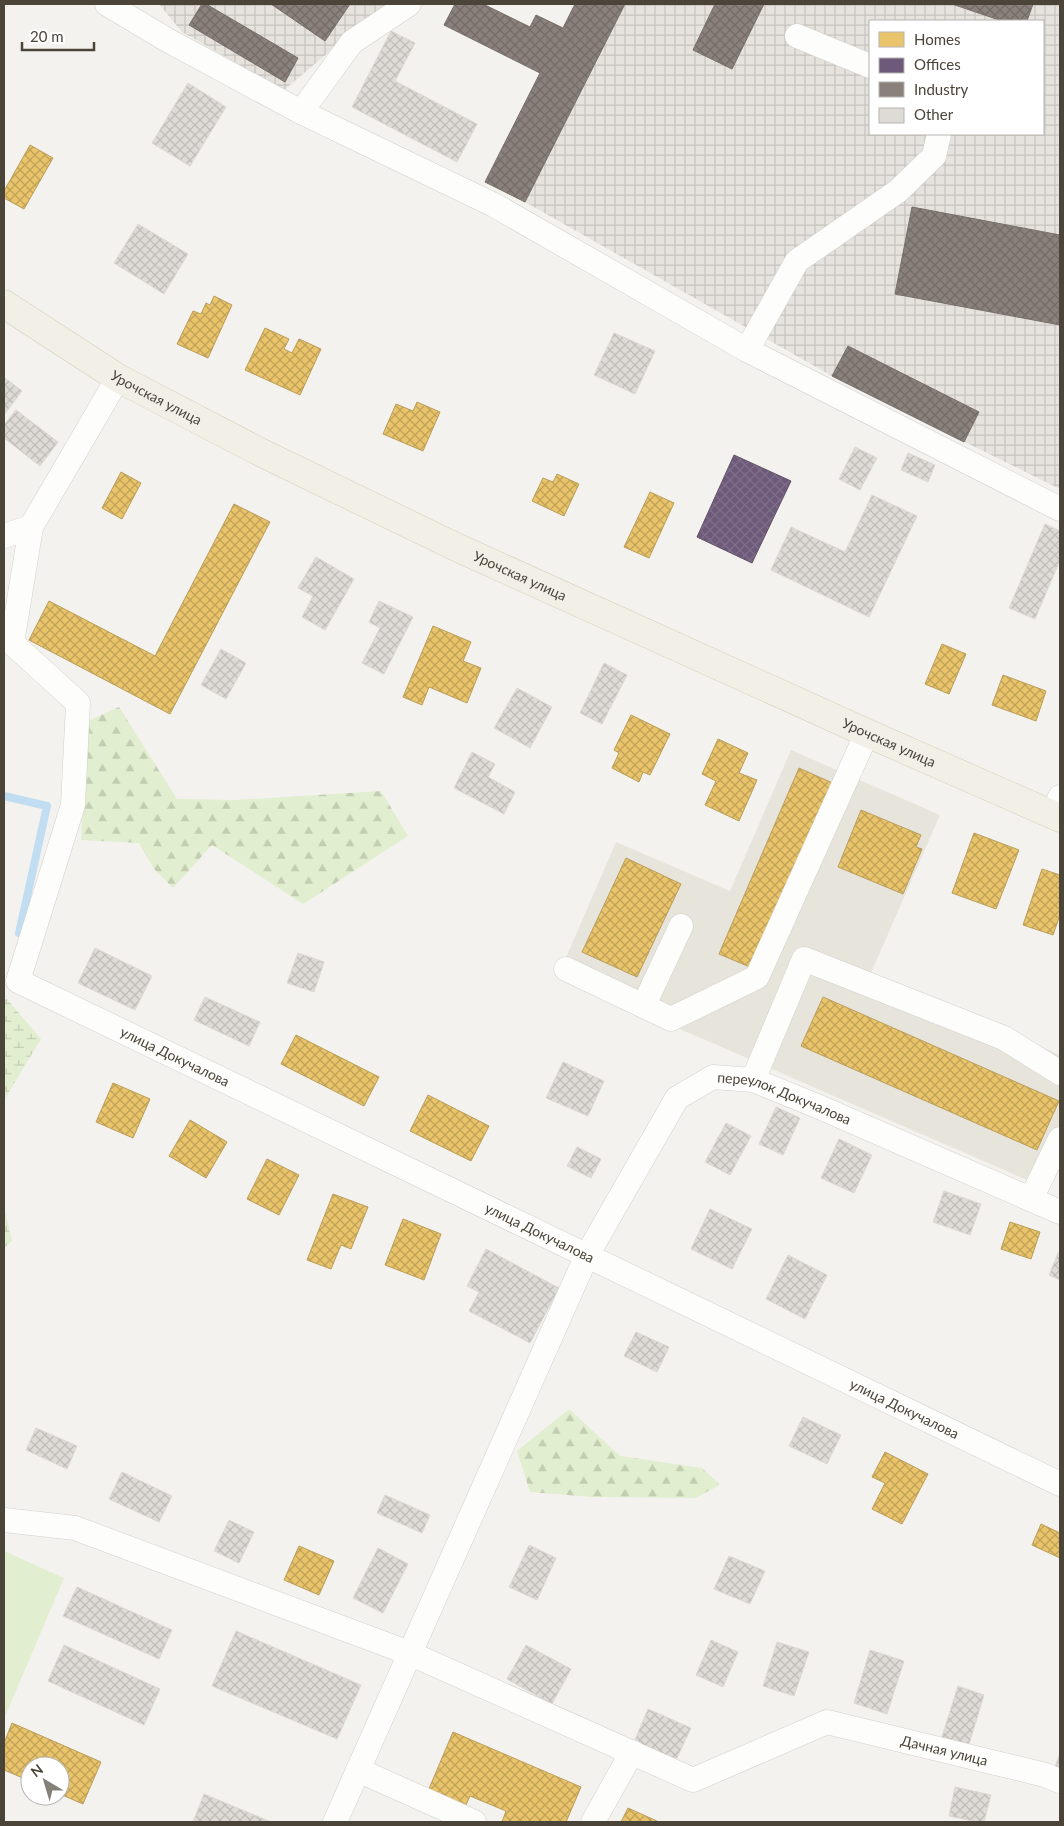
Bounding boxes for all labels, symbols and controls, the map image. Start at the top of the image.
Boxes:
scale bar [22,20,95,52]
legend [869,20,1044,135]
text: 20 m [30,27,64,45]
text: Homes [914,30,960,48]
text: Offices [914,55,961,73]
text: Industry [914,80,969,98]
text: Other [914,105,954,123]
street label: Урочская улица [108,367,205,428]
street label: Урочская улица [471,547,569,604]
street label: Урочская улица [840,714,939,770]
street label: улица Докучалова [118,1023,232,1090]
street label: переулок Докучалова [717,1068,854,1128]
street label: улица Докучалова [482,1199,597,1266]
street label: улица Докучалова [847,1375,962,1442]
street label: Дачная улица [899,1731,990,1769]
north arrow [20,1756,70,1806]
text: N [27,1760,46,1780]

